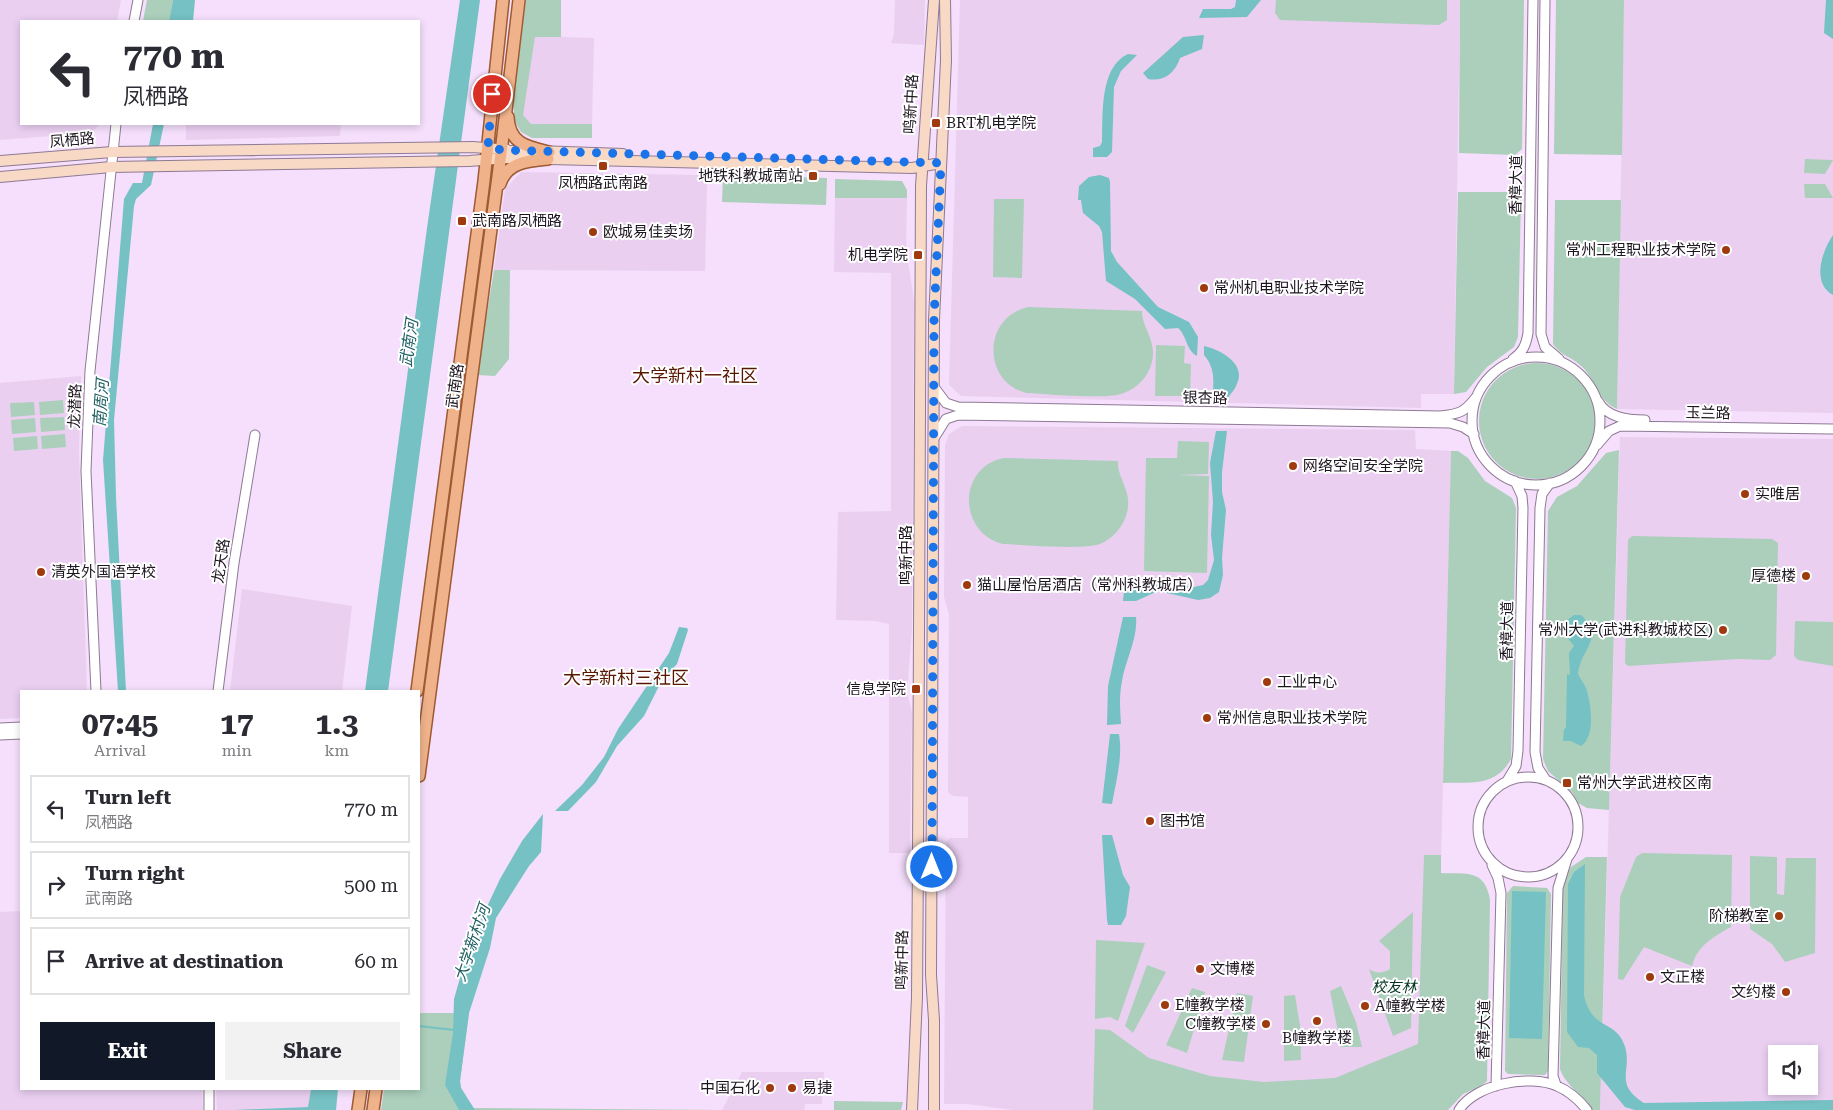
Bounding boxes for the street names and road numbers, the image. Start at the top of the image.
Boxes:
street label: 鸣新中路 [900,74,922,134]
street label: 凤栖路 [49,129,95,151]
street label: 香樟大道 [1506,155,1526,215]
street label: 武南路 [443,362,467,410]
street label: 龙潜路 [65,383,85,429]
street label: 银杏路 [1182,389,1228,407]
street label: 玉兰路 [1685,404,1731,422]
street label: 鸣新中路 [897,525,915,585]
street label: 龙天路 [209,537,233,585]
street label: 香樟大道 [1497,601,1517,661]
street label: 鸣新中路 [892,930,912,990]
street label: 香樟大道 [1474,1000,1494,1060]

